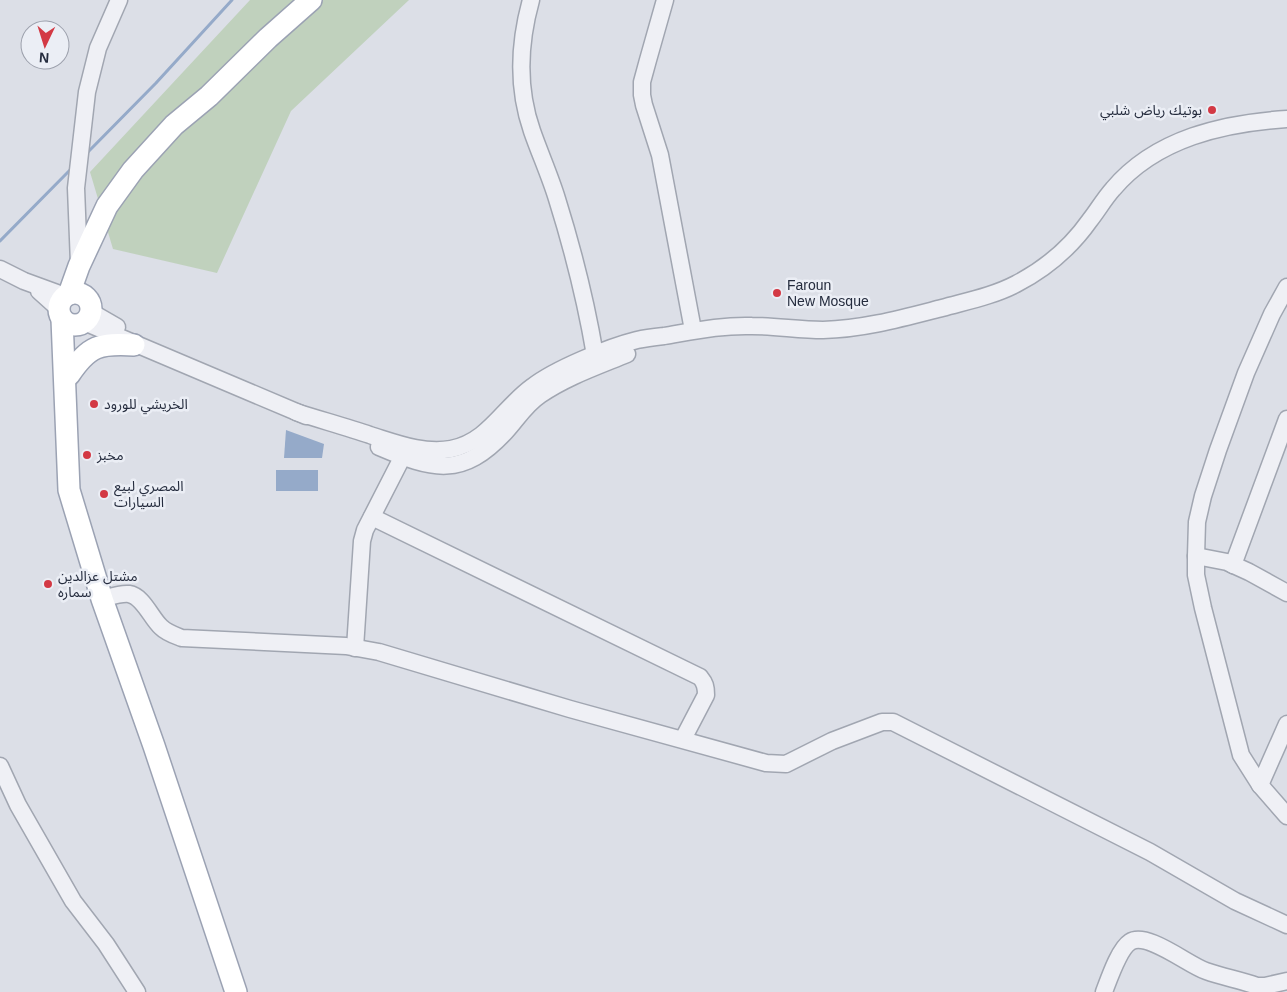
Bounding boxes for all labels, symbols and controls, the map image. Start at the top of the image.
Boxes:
north arrow [20,20,70,70]
text: N [38,50,50,66]
place label: بوتيك رياض شلبي [1100,102,1202,121]
marker: بوتيك رياض شلبي [1206,104,1218,116]
place label: Faroun New Mosque [787,277,869,309]
marker: Faroun New Mosque [771,287,783,299]
place label: الخريشي للورود [104,396,188,415]
marker: الخريشي للورود [88,398,100,410]
place label: مخبز [96,447,124,464]
marker: مخبز [81,449,93,461]
place label: المصري لبيع السيارات [114,478,184,511]
marker: المصري لبيع السيارات [98,488,110,500]
place label: مشتل عزالدين سماره [58,568,138,601]
marker: مشتل عزالدين سماره [42,578,54,590]

